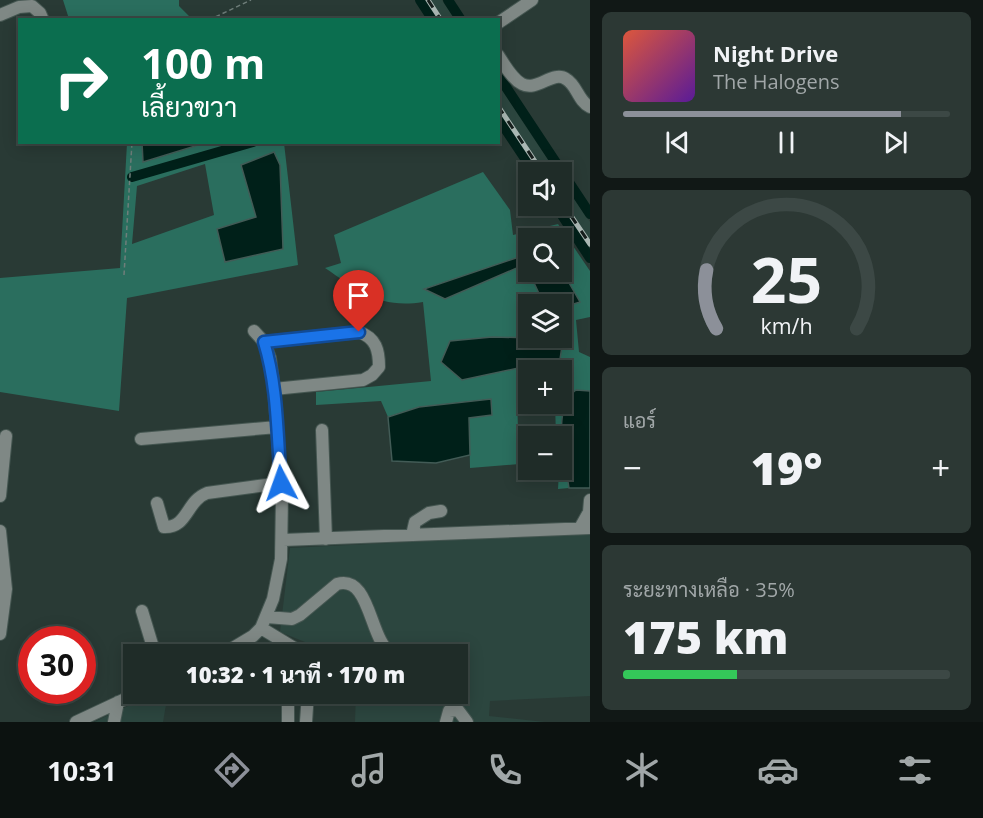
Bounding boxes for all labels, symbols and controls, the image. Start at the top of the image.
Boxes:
text: 100 m [141,34,265,91]
text: Night Drive [713,38,838,68]
icon: right [42,42,120,120]
text: The Halogens [713,68,840,95]
text: เลี้ยวขวา [141,88,237,125]
icon: previous [661,126,694,159]
icon: pause [770,126,803,159]
icon: next [879,126,912,159]
map controls [518,162,572,480]
button: sound [518,162,572,216]
button: search [518,228,572,282]
text: 25 [751,236,822,321]
pin [333,270,384,332]
icon: arrive [342,279,375,312]
button: layers [518,294,572,348]
text: km/h [760,312,813,341]
button: + [518,360,572,414]
text: แอร์ [623,407,656,434]
button: − [518,426,572,480]
text: 19° [751,437,822,498]
text: − [623,445,642,490]
text: + [931,445,950,490]
position arrow [249,451,313,515]
text: ระยะทางเหลือ · 35% [623,576,795,603]
text: 175 km [623,606,788,667]
speed limit sign: 30 [18,626,96,704]
text: 10:32 · 1 นาที · 170 m [186,659,405,689]
icon: directions [211,749,253,791]
icon: music [348,749,390,791]
icon: phone [484,749,526,791]
icon: climate [621,749,663,791]
icon: car [757,749,799,791]
icon: filters [894,749,936,791]
text: 10:31 [47,752,117,789]

